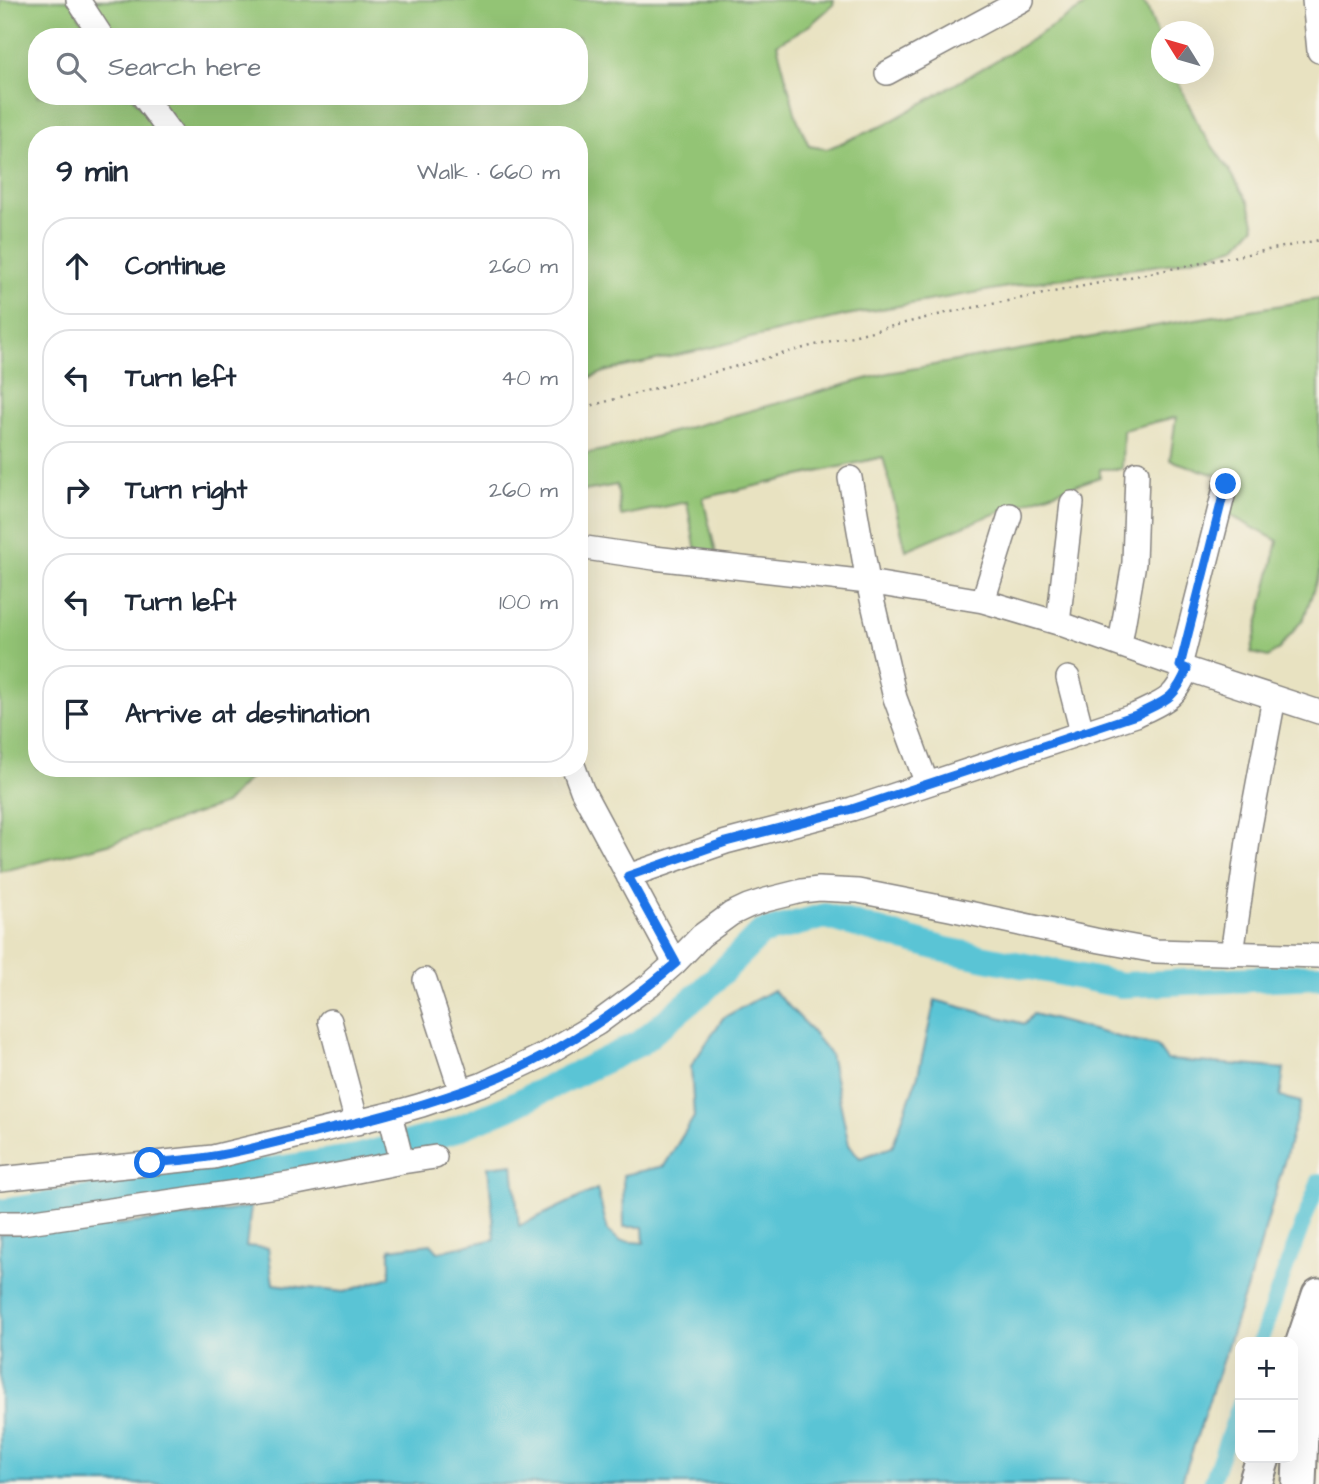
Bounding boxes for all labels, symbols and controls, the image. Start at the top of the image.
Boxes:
north arrow [1151,21,1214,84]
search box [28,28,588,105]
icon: search [52,48,90,86]
text: Search here [108,49,261,85]
text: 9 min [56,151,128,193]
text: Walk · 660 m [417,156,560,188]
icon: ahead [58,247,96,285]
text: Continue [125,248,226,284]
text: 260 m [489,250,558,282]
icon: left [58,359,96,397]
text: Turn left [125,360,236,396]
text: 40 m [501,362,558,394]
route end [1210,468,1241,499]
icon: right [58,471,96,509]
text: Turn right [125,472,247,508]
text: 260 m [489,474,558,506]
icon: left [58,583,96,621]
text: Turn left [125,584,236,620]
text: 100 m [499,586,558,618]
icon: arrive [58,695,96,733]
text: Arrive at destination [125,696,370,732]
route start [134,1147,165,1178]
map controls [1235,1337,1298,1463]
button: + [1235,1337,1298,1400]
button: − [1235,1400,1298,1463]

